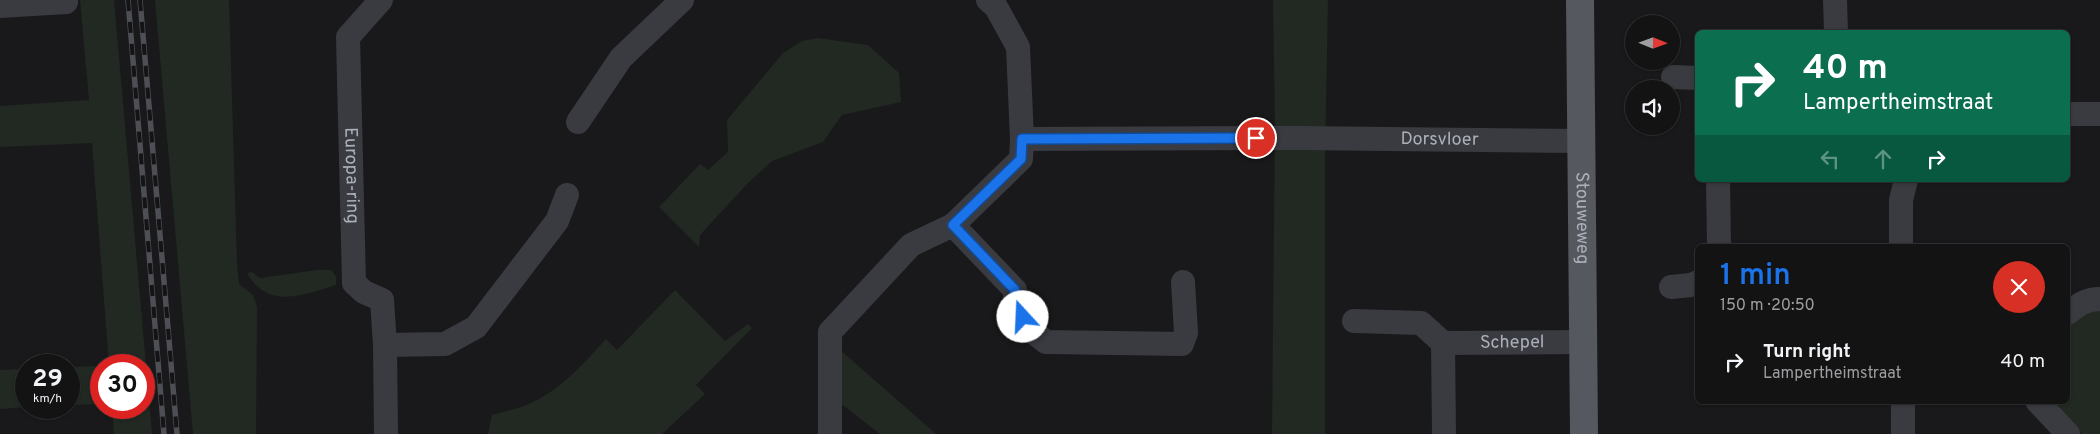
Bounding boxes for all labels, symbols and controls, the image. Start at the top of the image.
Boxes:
north arrow [1625,15,1680,70]
map controls [1625,15,1680,135]
text: 40 m [1803,47,1888,91]
icon: right [1720,50,1785,115]
button: sound [1625,80,1680,135]
text: Lampertheimstraat [1803,90,1993,117]
pin [1235,117,1277,159]
icon: arrive [1242,124,1270,152]
street label: Europa-ring [339,127,364,224]
street label: Dorsvloer [1400,128,1479,151]
icon: left [1816,145,1844,173]
icon: ahead [1869,145,1897,173]
icon: right [1922,145,1950,173]
street label: Stouweweg [1570,172,1594,264]
text: 1 min [1720,258,1791,295]
button: close [1993,261,2045,313]
position arrow [996,290,1048,342]
text: 150 m · 20:50 [1720,296,1815,316]
street label: Schepel [1480,331,1545,354]
text: Turn right [1763,340,1851,364]
icon: right [1720,348,1748,376]
text: 40 m [2000,350,2045,374]
speed limit sign: 30 [90,354,155,419]
text: 29 [32,364,63,396]
text: Lampertheimstraat [1763,364,1901,384]
text: km/h [33,391,62,407]

